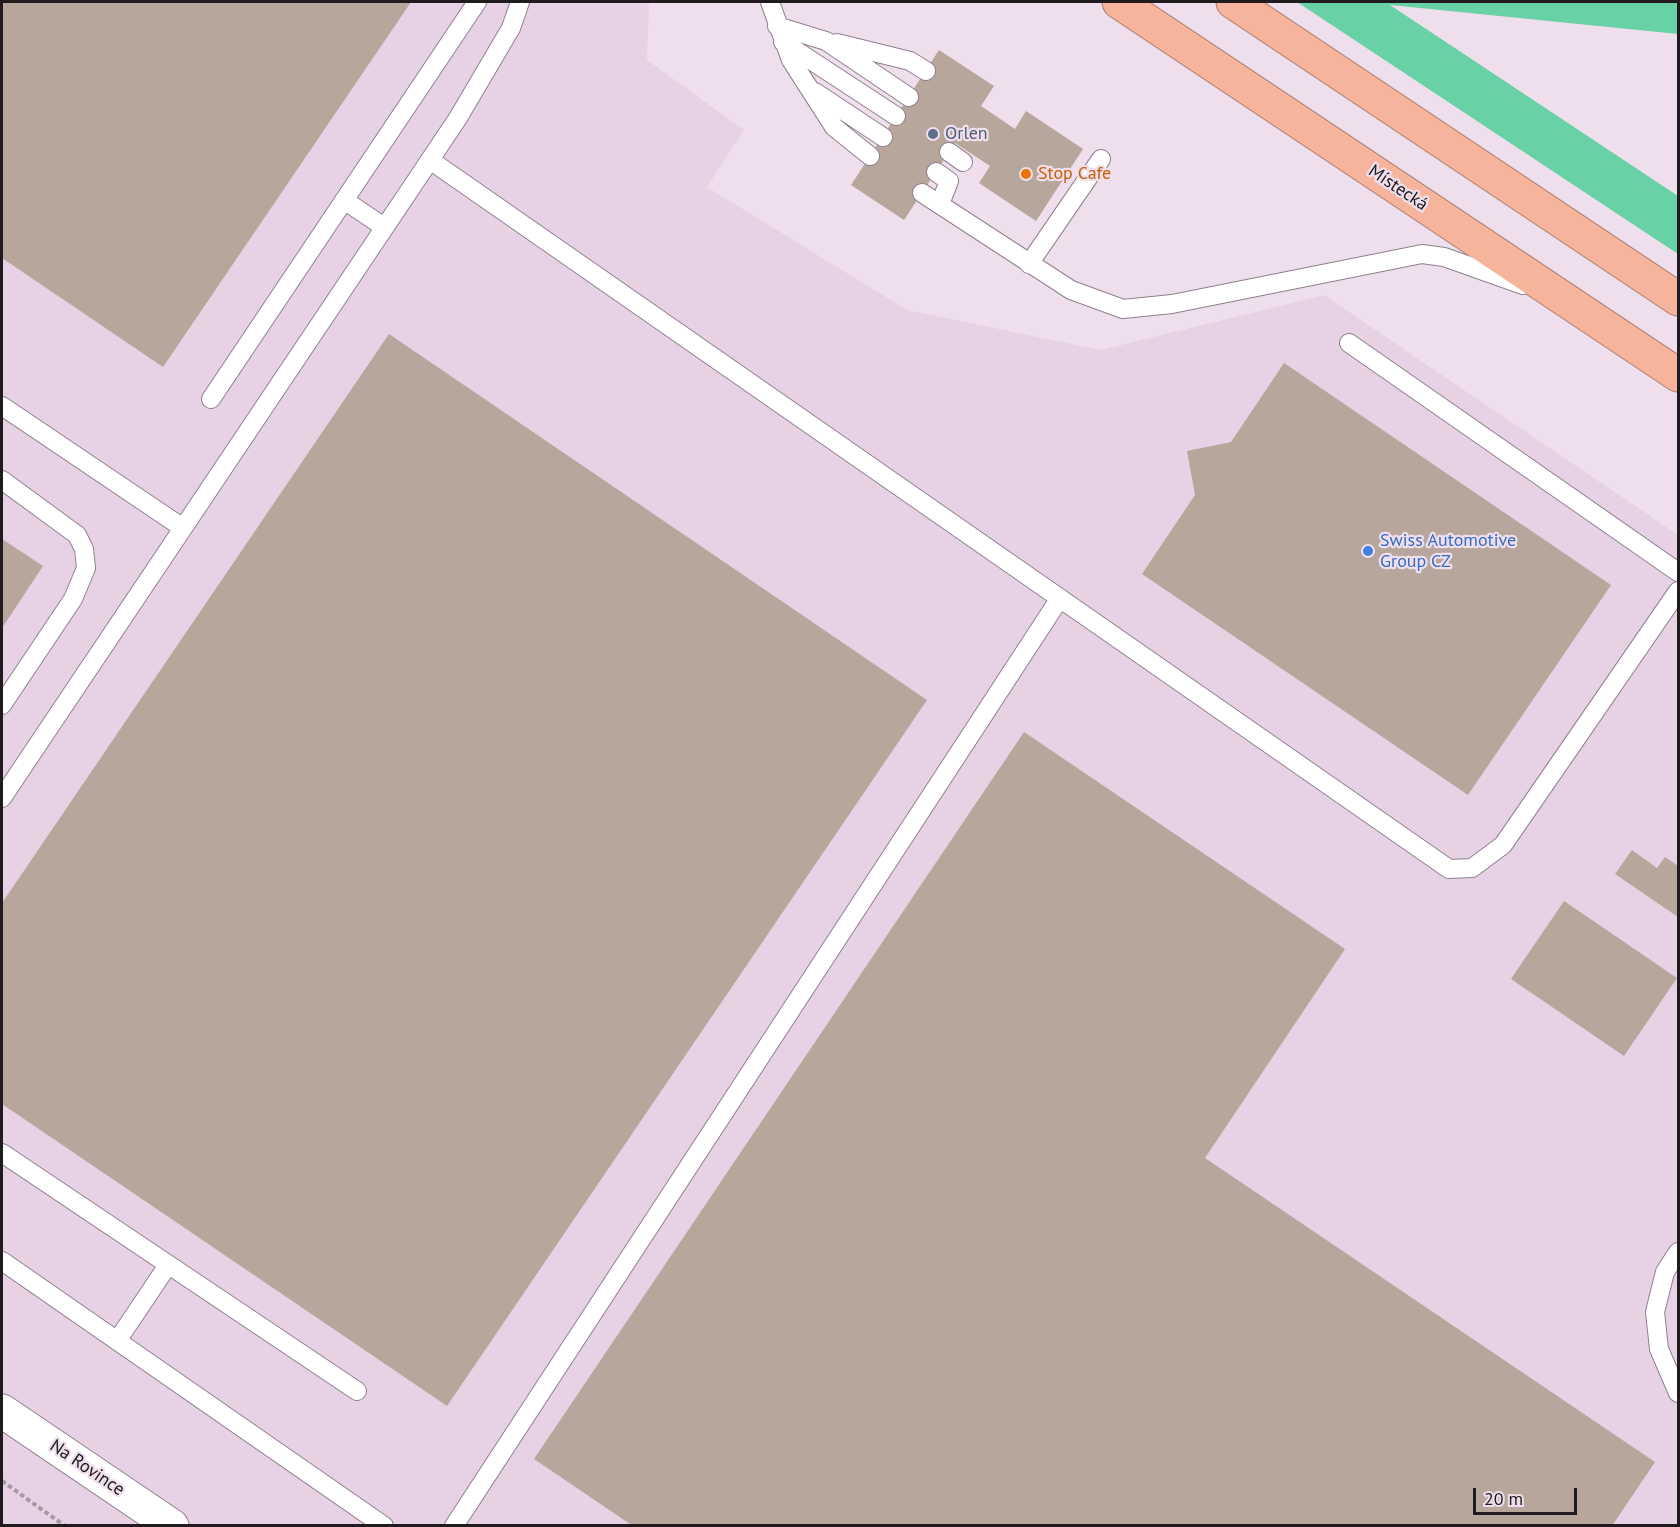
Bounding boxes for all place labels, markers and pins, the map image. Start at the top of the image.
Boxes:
place label: Orlen [945,123,988,145]
marker: Orlen [926,127,940,141]
place label: Stop Cafe [1038,163,1111,185]
marker: Stop Cafe [1019,167,1033,181]
place label: Swiss Automotive Group CZ [1380,530,1516,572]
marker: Swiss Automotive Group CZ [1361,544,1375,558]

